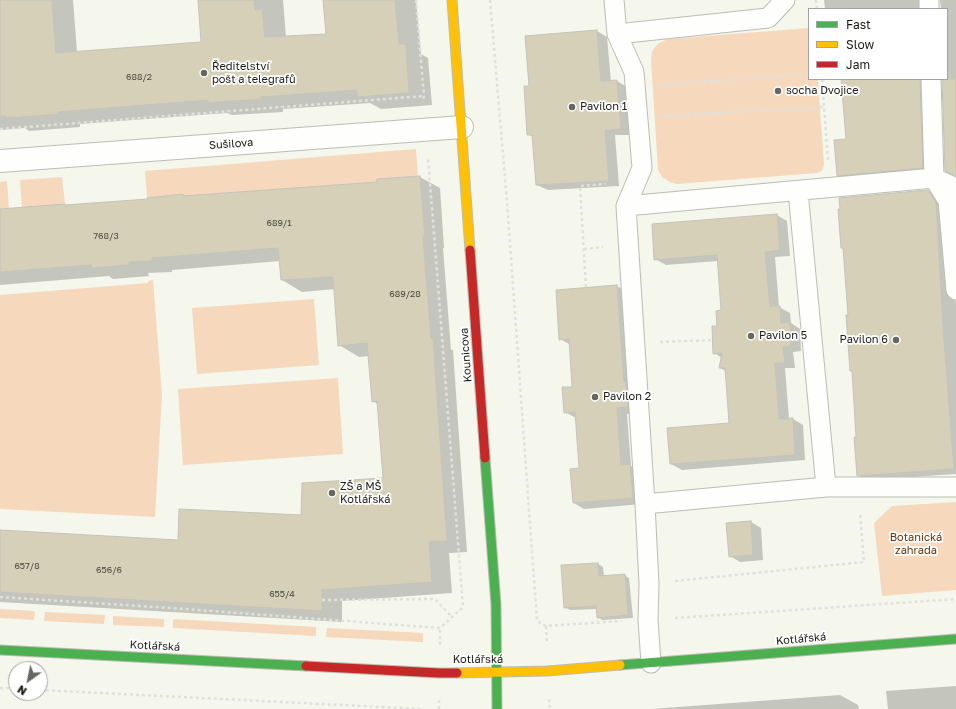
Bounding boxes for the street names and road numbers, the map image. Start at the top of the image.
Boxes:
street label: Sušilova [208,136,254,152]
street label: Kounicova [458,327,474,383]
street label: Kotlářská [775,630,827,648]
street label: Kotlářská [129,638,181,654]
street label: Kotlářská [453,653,503,667]

